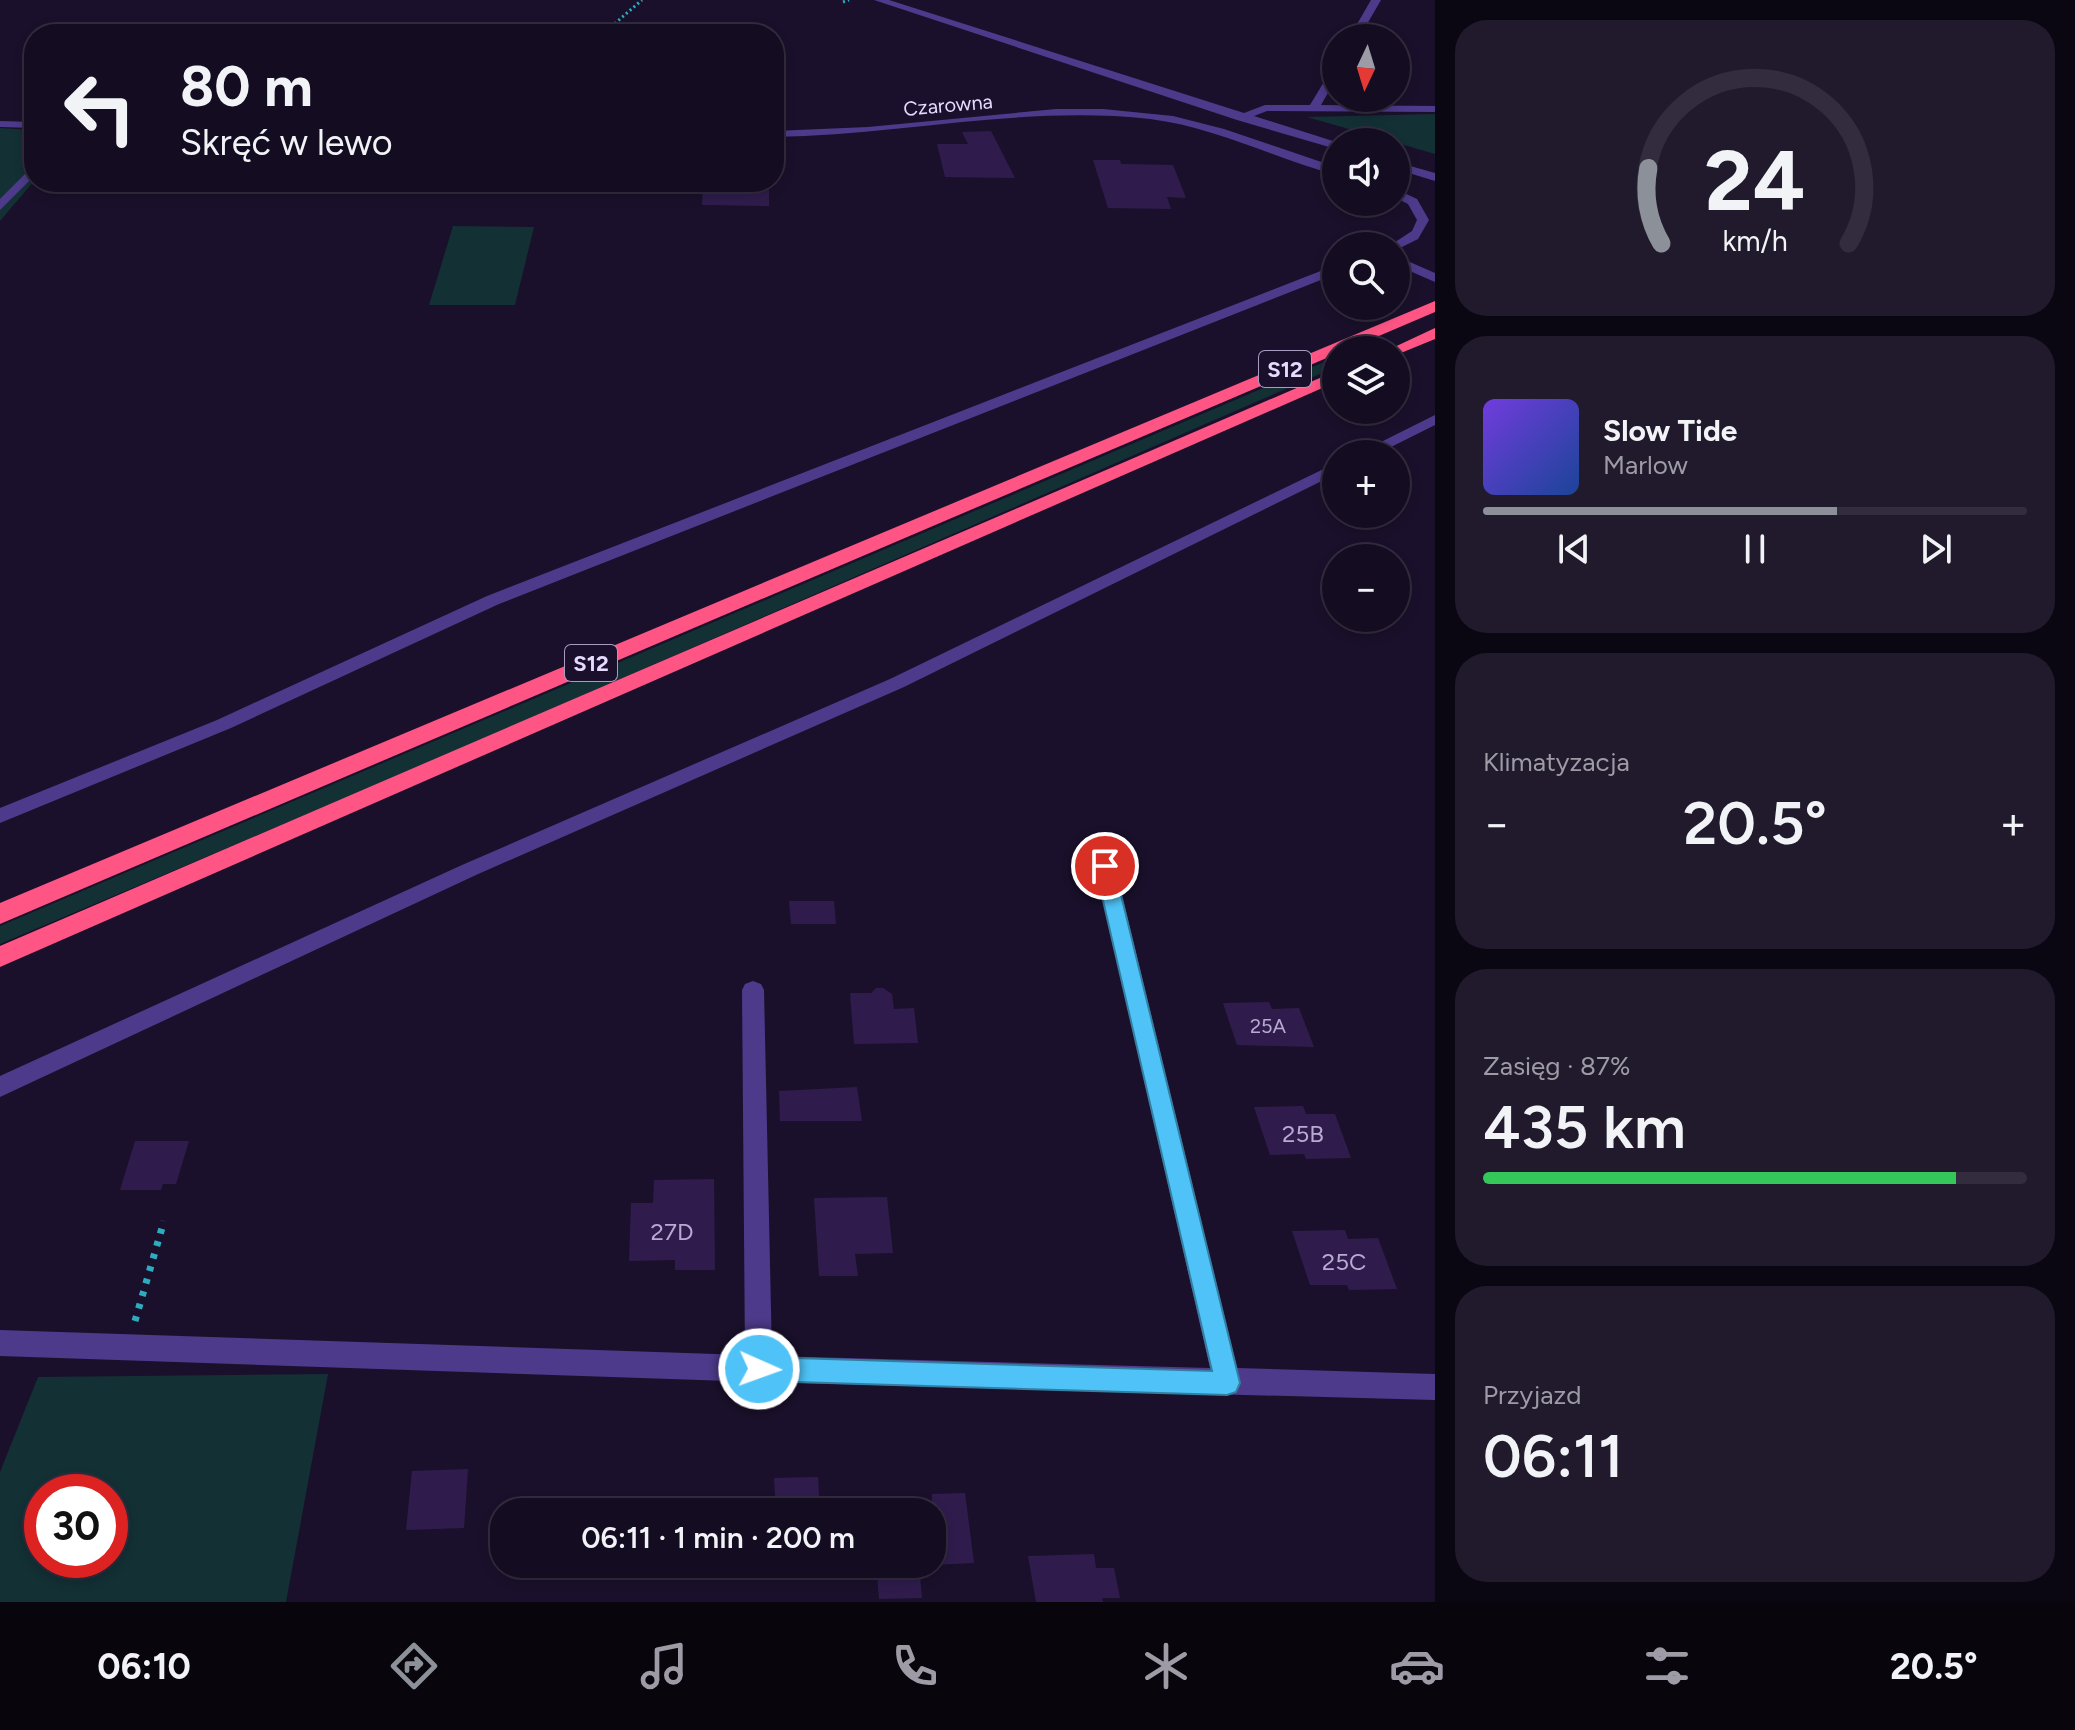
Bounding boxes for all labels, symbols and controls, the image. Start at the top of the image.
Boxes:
north arrow [1322,24,1410,112]
map controls [1322,24,1410,632]
text: 80 m [180,53,313,120]
icon: left [48,56,152,160]
street label: Czarowna [902,89,994,121]
text: Skręć w lewo [180,121,393,164]
button: sound [1322,128,1410,216]
text: 24 [1705,131,1805,231]
text: km/h [1722,224,1788,258]
button: search [1322,232,1410,320]
button: layers [1322,336,1410,424]
road number: S12 [1259,351,1311,387]
text: Slow Tide [1603,412,1737,449]
button: + [1322,440,1410,528]
text: Marlow [1603,449,1688,481]
icon: previous [1552,527,1596,571]
icon: pause [1733,527,1777,571]
icon: next [1914,527,1958,571]
button: − [1322,544,1410,632]
road number: S12 [565,645,617,681]
text: Klimatyzacja [1483,746,1630,778]
text: 20.5° [1683,787,1827,859]
text: − [1483,797,1510,850]
text: + [2000,797,2027,850]
pin [1071,832,1139,900]
icon: arrive [1083,844,1127,888]
house number: 25A [1250,1014,1287,1038]
text: Zasięg · 87% [1483,1050,1630,1082]
text: 435 km [1483,1091,1686,1163]
house number: 25B [1282,1119,1324,1148]
house number: 27D [651,1217,693,1246]
house number: 25C [1322,1247,1366,1276]
position arrow [717,1327,801,1411]
text: Przyjazd [1483,1379,1581,1411]
text: 06:11 [1483,1420,1623,1492]
speed limit sign: 30 [24,1474,128,1578]
text: 06:11 · 1 min · 200 m [581,1519,855,1556]
icon: directions [386,1638,442,1694]
icon: music [636,1638,692,1694]
icon: phone [887,1638,943,1694]
icon: climate [1138,1638,1194,1694]
icon: car [1389,1638,1445,1694]
icon: filters [1639,1638,1695,1694]
text: 06:10 [97,1645,191,1688]
text: 20.5° [1890,1645,1978,1688]

